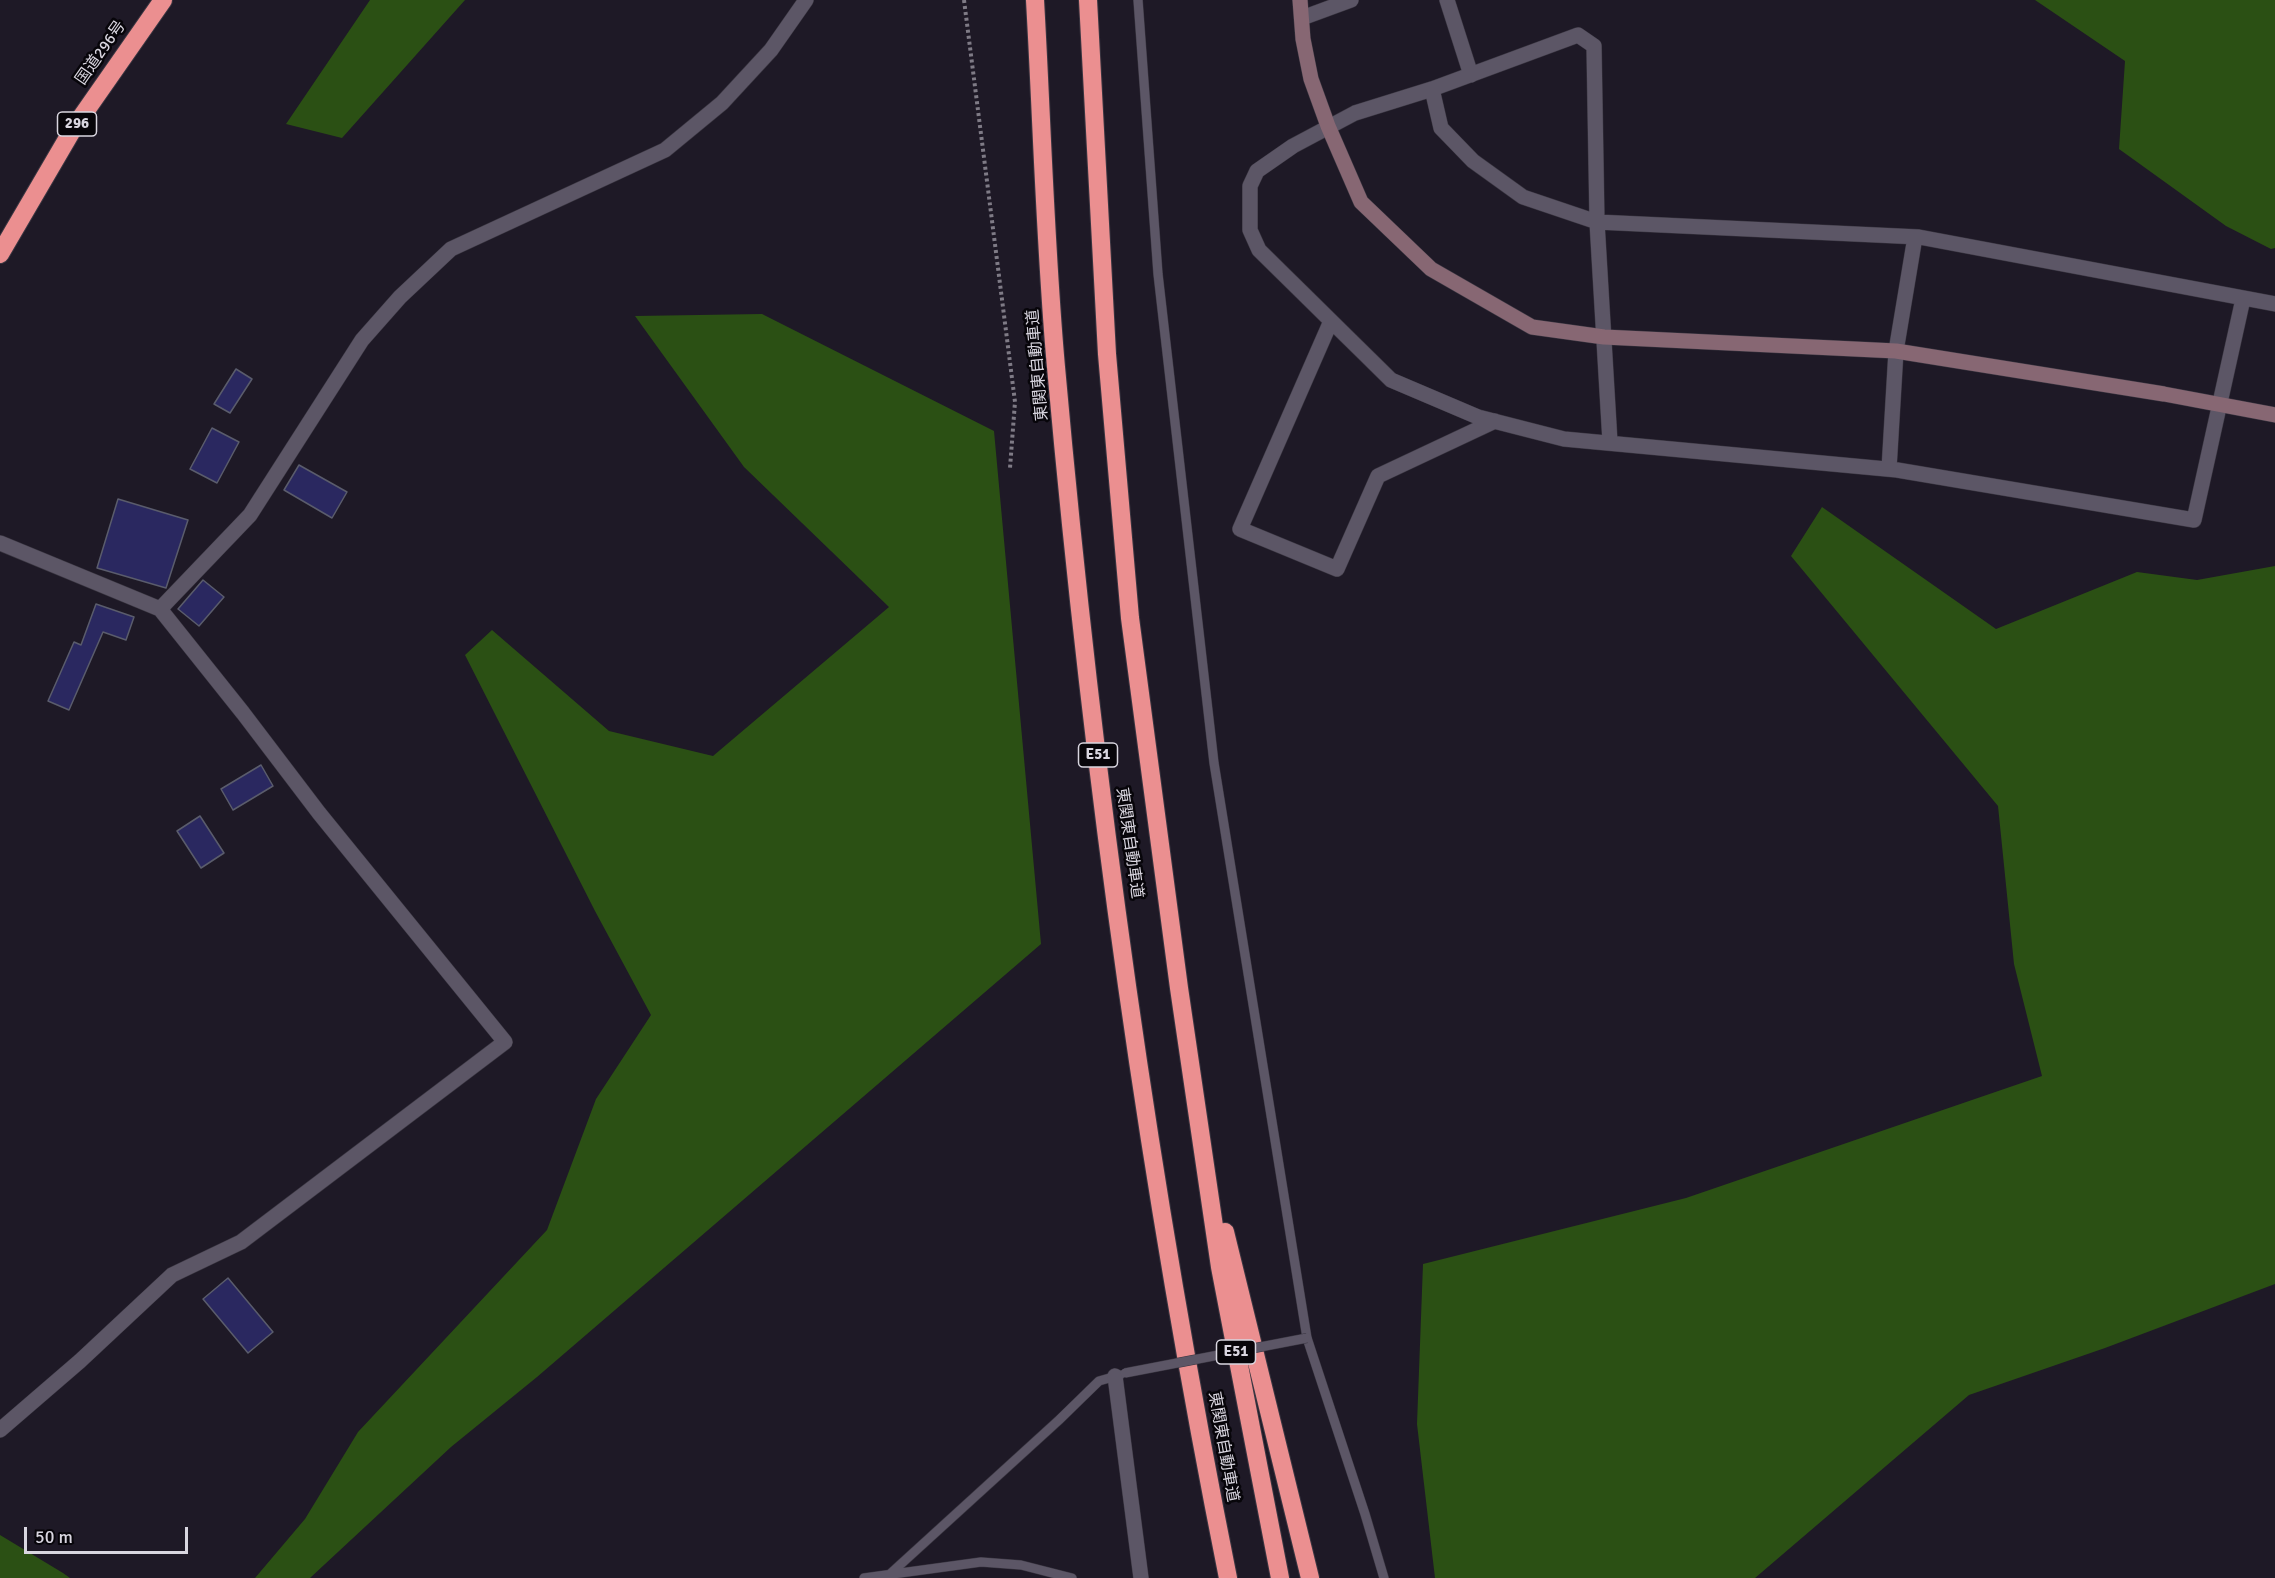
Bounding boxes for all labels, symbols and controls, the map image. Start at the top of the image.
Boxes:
street label: 国道296号 [72,17,130,89]
road number: 296 [58,112,97,136]
street label: 東関東自動車道 [1024,308,1052,422]
road number: E51 [1078,743,1118,767]
street label: 東関東自動車道 [1112,786,1146,900]
road number: E51 [1216,1340,1256,1364]
street label: 東関東自動車道 [1204,1390,1242,1504]
scale bar [27,1515,190,1553]
text: 50 m [35,1526,73,1548]

